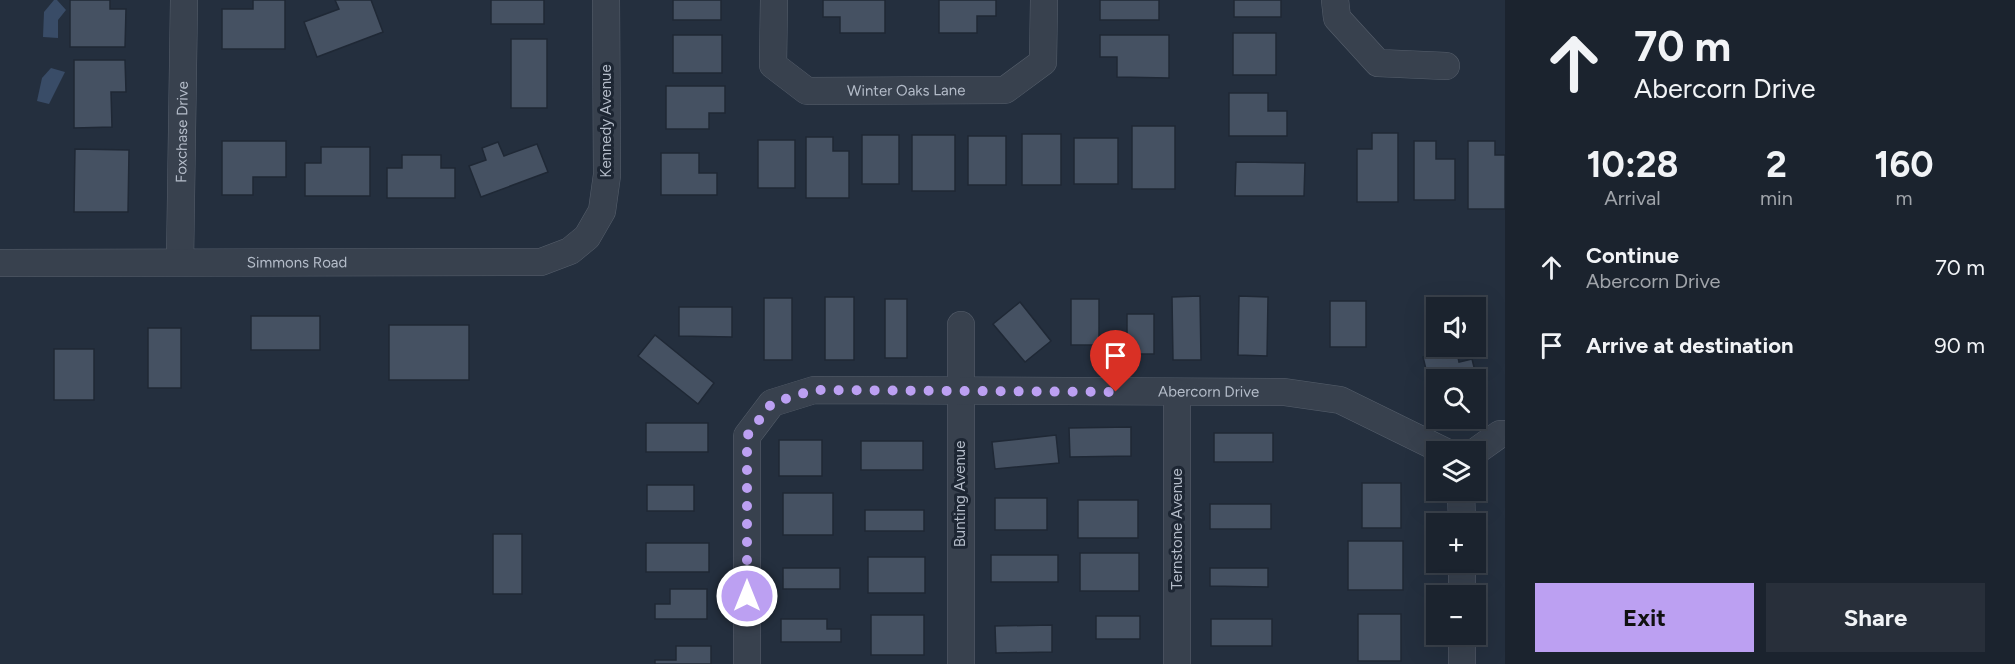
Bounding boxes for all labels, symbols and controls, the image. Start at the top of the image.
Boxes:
text: 70 m [1634,21,1731,72]
icon: ahead [1535,24,1613,102]
street label: Kennedy Avenue [597,64,615,178]
text: Abercorn Drive [1634,72,1816,105]
street label: Foxchase Drive [172,81,192,183]
street label: Winter Oaks Lane [847,81,965,100]
text: 10:28 [1586,143,1679,186]
text: 2 [1766,143,1787,186]
text: 160 [1874,143,1934,186]
text: Arrival [1604,186,1661,210]
text: min [1760,186,1793,210]
text: m [1895,186,1912,210]
text: Continue [1586,242,1679,269]
icon: ahead [1535,251,1568,284]
street label: Simmons Road [247,253,347,272]
text: 70 m [1935,254,1985,281]
text: Abercorn Drive [1586,269,1720,293]
map controls [1426,297,1486,645]
button: sound [1426,297,1486,357]
icon: arrive [1535,329,1568,362]
pin [1090,330,1141,392]
text: Arrive at destination [1586,332,1794,359]
text: 90 m [1934,332,1985,359]
icon: arrive [1099,339,1132,372]
button: search [1426,369,1486,429]
street label: Abercorn Drive [1158,382,1259,401]
street label: Bunting Avenue [951,441,969,547]
button: layers [1426,441,1486,501]
street label: Ternstone Avenue [1168,468,1186,590]
button: + [1426,513,1486,573]
position arrow [715,564,779,628]
button: Exit [1535,583,1754,652]
button: Share [1766,583,1985,652]
button: − [1426,585,1486,645]

